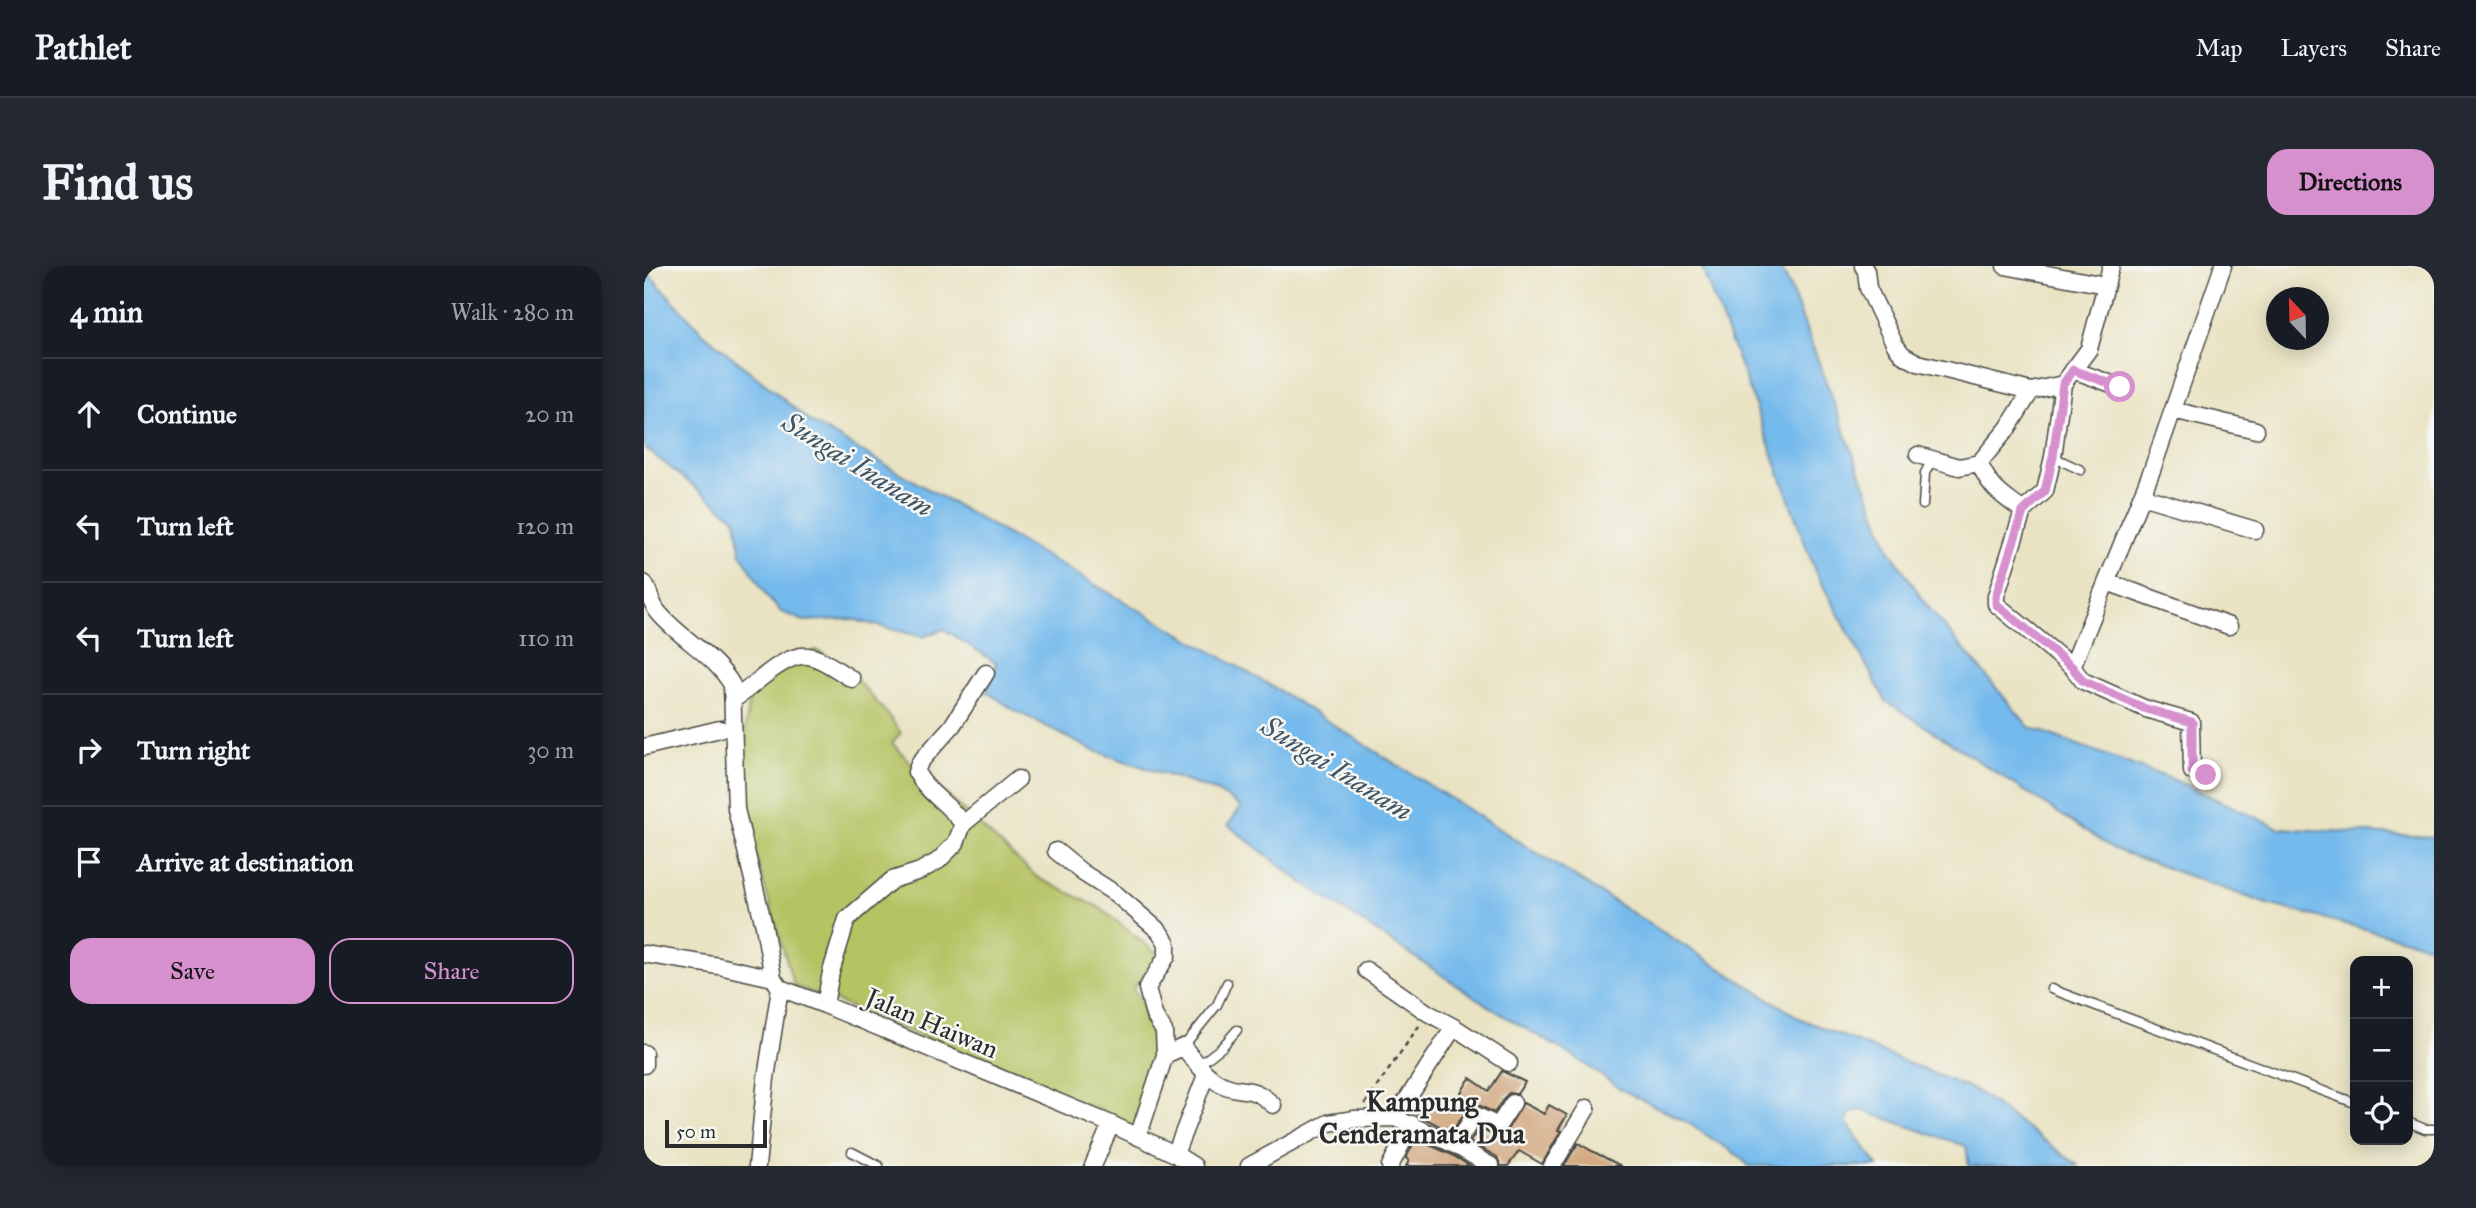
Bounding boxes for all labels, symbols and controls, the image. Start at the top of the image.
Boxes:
text: Pathlet [35,28,132,68]
text: Map [2196,33,2243,63]
text: Layers [2281,33,2347,63]
text: Share [2385,33,2441,63]
button: Directions [2267,149,2434,215]
text: Find us [42,153,193,212]
north arrow [2266,287,2329,350]
text: 4 min [70,294,143,330]
text: Walk · 280 m [450,298,574,326]
route start [2104,371,2135,402]
icon: ahead [70,395,108,433]
text: Continue [137,398,237,430]
text: 20 m [525,400,574,428]
water label: Sungai Inanam [775,404,940,525]
icon: left [70,507,108,545]
text: Turn left [137,510,233,542]
text: 120 m [516,512,574,540]
icon: left [70,619,108,657]
text: Turn left [137,622,233,654]
text: 110 m [518,624,574,652]
water label: Sungai Inanam [1254,708,1419,829]
icon: right [70,731,108,769]
text: Turn right [137,734,250,766]
text: 30 m [527,736,574,764]
route end [2190,759,2221,790]
icon: arrive [70,843,108,881]
text: Arrive at destination [137,846,354,878]
button: Save [70,938,315,1004]
button: Share [329,938,574,1004]
map controls [2350,956,2413,1145]
button: + [2350,956,2413,1019]
street label: Jalan Haiwan [858,980,1003,1065]
button: − [2350,1019,2413,1082]
button: locate [2350,1082,2413,1145]
district label: Kampung Cenderamata Dua [1319,1084,1526,1151]
scale bar [665,1117,766,1149]
text: 50 m [676,1120,716,1143]

